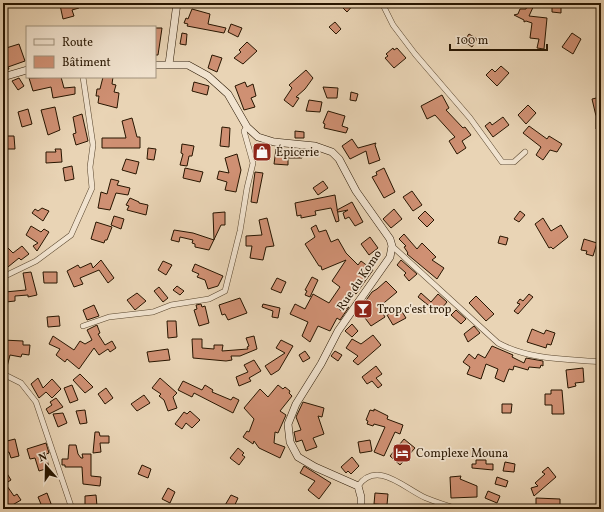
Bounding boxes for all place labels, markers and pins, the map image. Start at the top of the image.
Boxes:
shop icon: Épicerie [251,141,273,163]
place label: Épicerie [276,144,319,161]
bar icon: Trop c'est trop [352,298,374,320]
place label: Trop c'est trop [377,302,452,318]
hotel icon: Complexe Mouna [391,442,413,464]
place label: Complexe Mouna [416,446,508,462]

